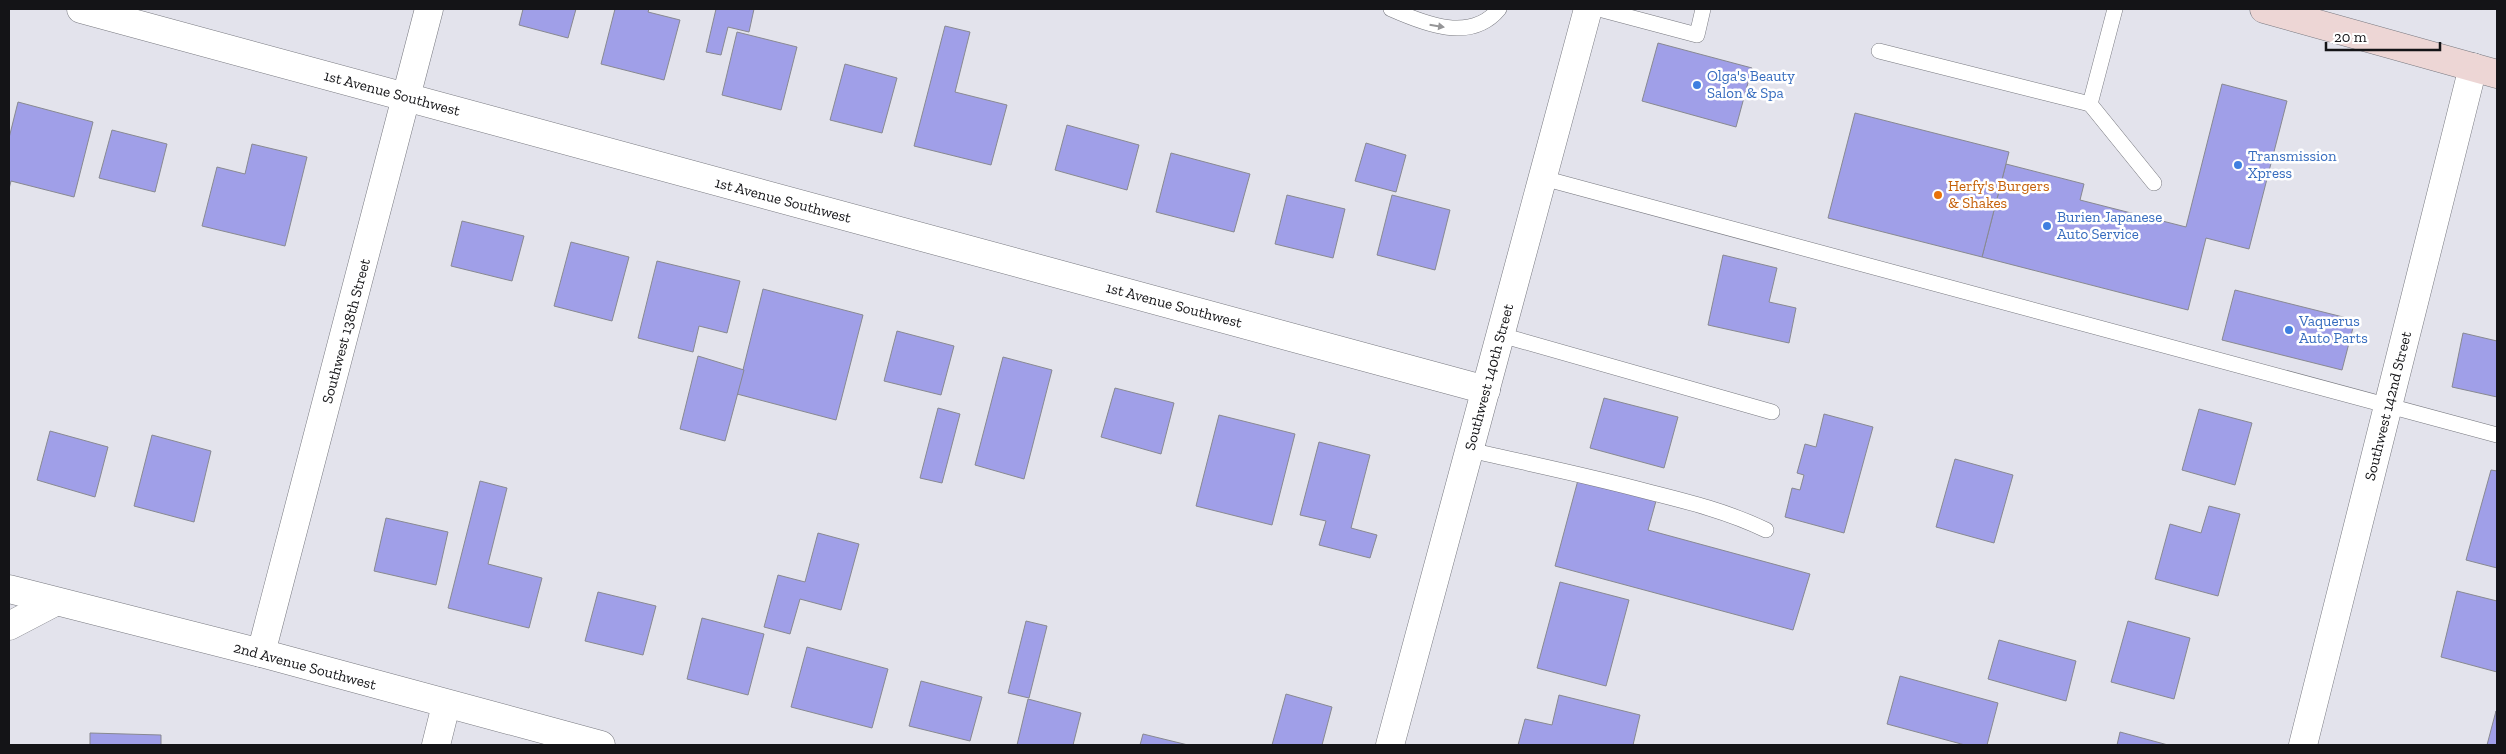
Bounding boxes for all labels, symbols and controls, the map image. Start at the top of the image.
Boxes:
scale bar [2326,20,2440,52]
one-way arrow [1429,22,1445,30]
text: 20 m [2334,28,2367,46]
street label: 1st Avenue Southwest [322,66,462,120]
place label: Olga's Beauty Salon & Spa [1707,67,1795,102]
marker: Olga's Beauty Salon & Spa [1691,79,1703,91]
place label: Transmission Xpress [2248,147,2337,182]
marker: Transmission Xpress [2232,159,2244,171]
street label: 1st Avenue Southwest [713,173,853,227]
place label: Herfy's Burgers & Shakes [1948,177,2050,212]
marker: Herfy's Burgers & Shakes [1932,189,1944,201]
place label: Burien Japanese Auto Service [2057,208,2162,243]
marker: Burien Japanese Auto Service [2041,220,2053,232]
street label: Southwest 138th Street [318,256,374,406]
street label: 1st Avenue Southwest [1104,278,1244,332]
street label: Southwest 140th Street [1461,301,1517,452]
place label: Vaquerus Auto Parts [2298,312,2368,347]
marker: Vaquerus Auto Parts [2283,324,2295,336]
street label: Southwest 142nd Street [2361,329,2415,482]
street label: 2nd Avenue Southwest [232,638,379,694]

